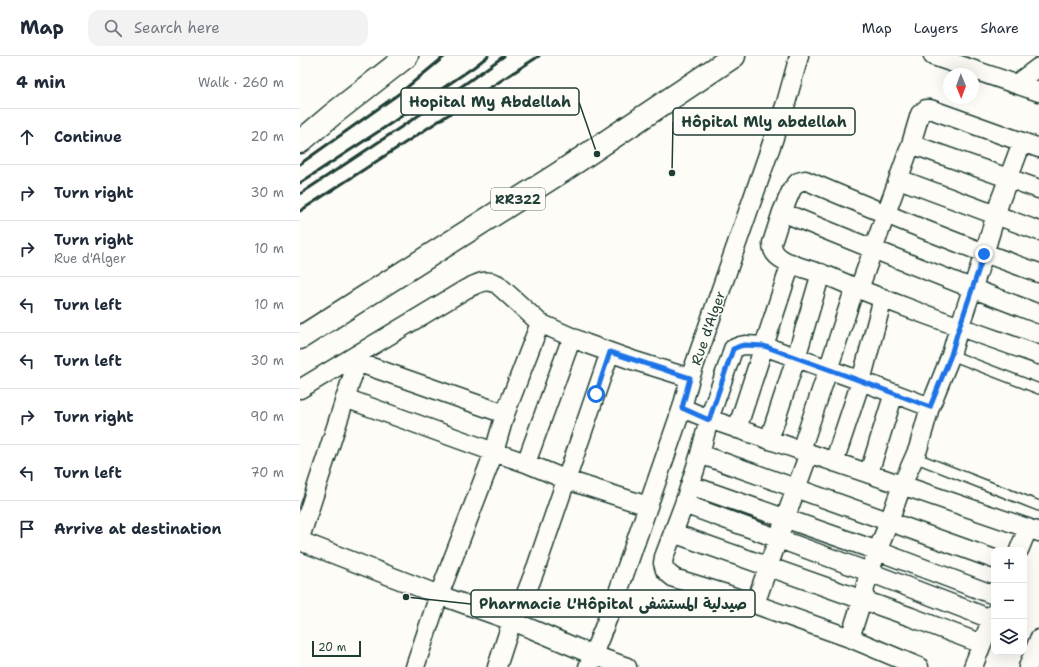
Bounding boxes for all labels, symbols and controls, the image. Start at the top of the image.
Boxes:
search box [88,10,368,46]
text: Map [20,15,64,40]
icon: search [102,17,124,39]
text: Search here [134,18,220,38]
text: Map [862,19,892,37]
text: Layers [914,19,958,37]
text: Share [980,19,1019,37]
north arrow [943,68,979,104]
text: 4 min [16,71,66,93]
text: Walk · 260 m [198,74,284,91]
callout: Hopital My Abdellah [401,88,579,115]
text: Hopital My Abdellah [409,92,571,112]
callout: Hôpital Mly abdellah [673,108,855,135]
text: Hôpital Mly abdellah [681,112,847,132]
icon: ahead [16,126,38,148]
text: Continue [54,127,122,147]
text: 20 m [251,128,284,145]
icon: right [16,182,38,204]
text: Turn right [54,183,134,203]
text: 30 m [250,184,284,201]
road number: RR322 [491,188,545,210]
text: Turn right [54,230,134,250]
icon: right [16,238,38,260]
text: 10 m [254,240,284,257]
route end [975,245,993,263]
text: Rue d'Alger [54,250,126,267]
street label: Rue d'Alger [687,288,729,368]
icon: left [16,294,38,316]
text: Turn left [54,295,122,315]
text: 10 m [254,296,284,313]
icon: left [16,350,38,372]
text: Turn left [54,351,122,371]
text: 30 m [250,352,284,369]
route start [587,385,605,403]
icon: right [16,406,38,428]
text: Turn right [54,407,134,427]
text: 90 m [250,408,284,425]
icon: left [16,462,38,484]
text: Turn left [54,463,122,483]
text: 70 m [250,464,284,481]
icon: arrive [16,518,38,540]
text: Arrive at destination [54,519,222,539]
map controls [991,547,1027,655]
button: + [991,547,1027,583]
button: − [991,583,1027,619]
callout: Pharmacie L'Hôpital صيدلية المستشفى [471,590,755,617]
text: Pharmacie L'Hôpital صيدلية المستشفى [479,594,747,614]
button: layers [991,619,1027,655]
scale bar [312,639,361,658]
text: 20 m [318,640,346,655]

